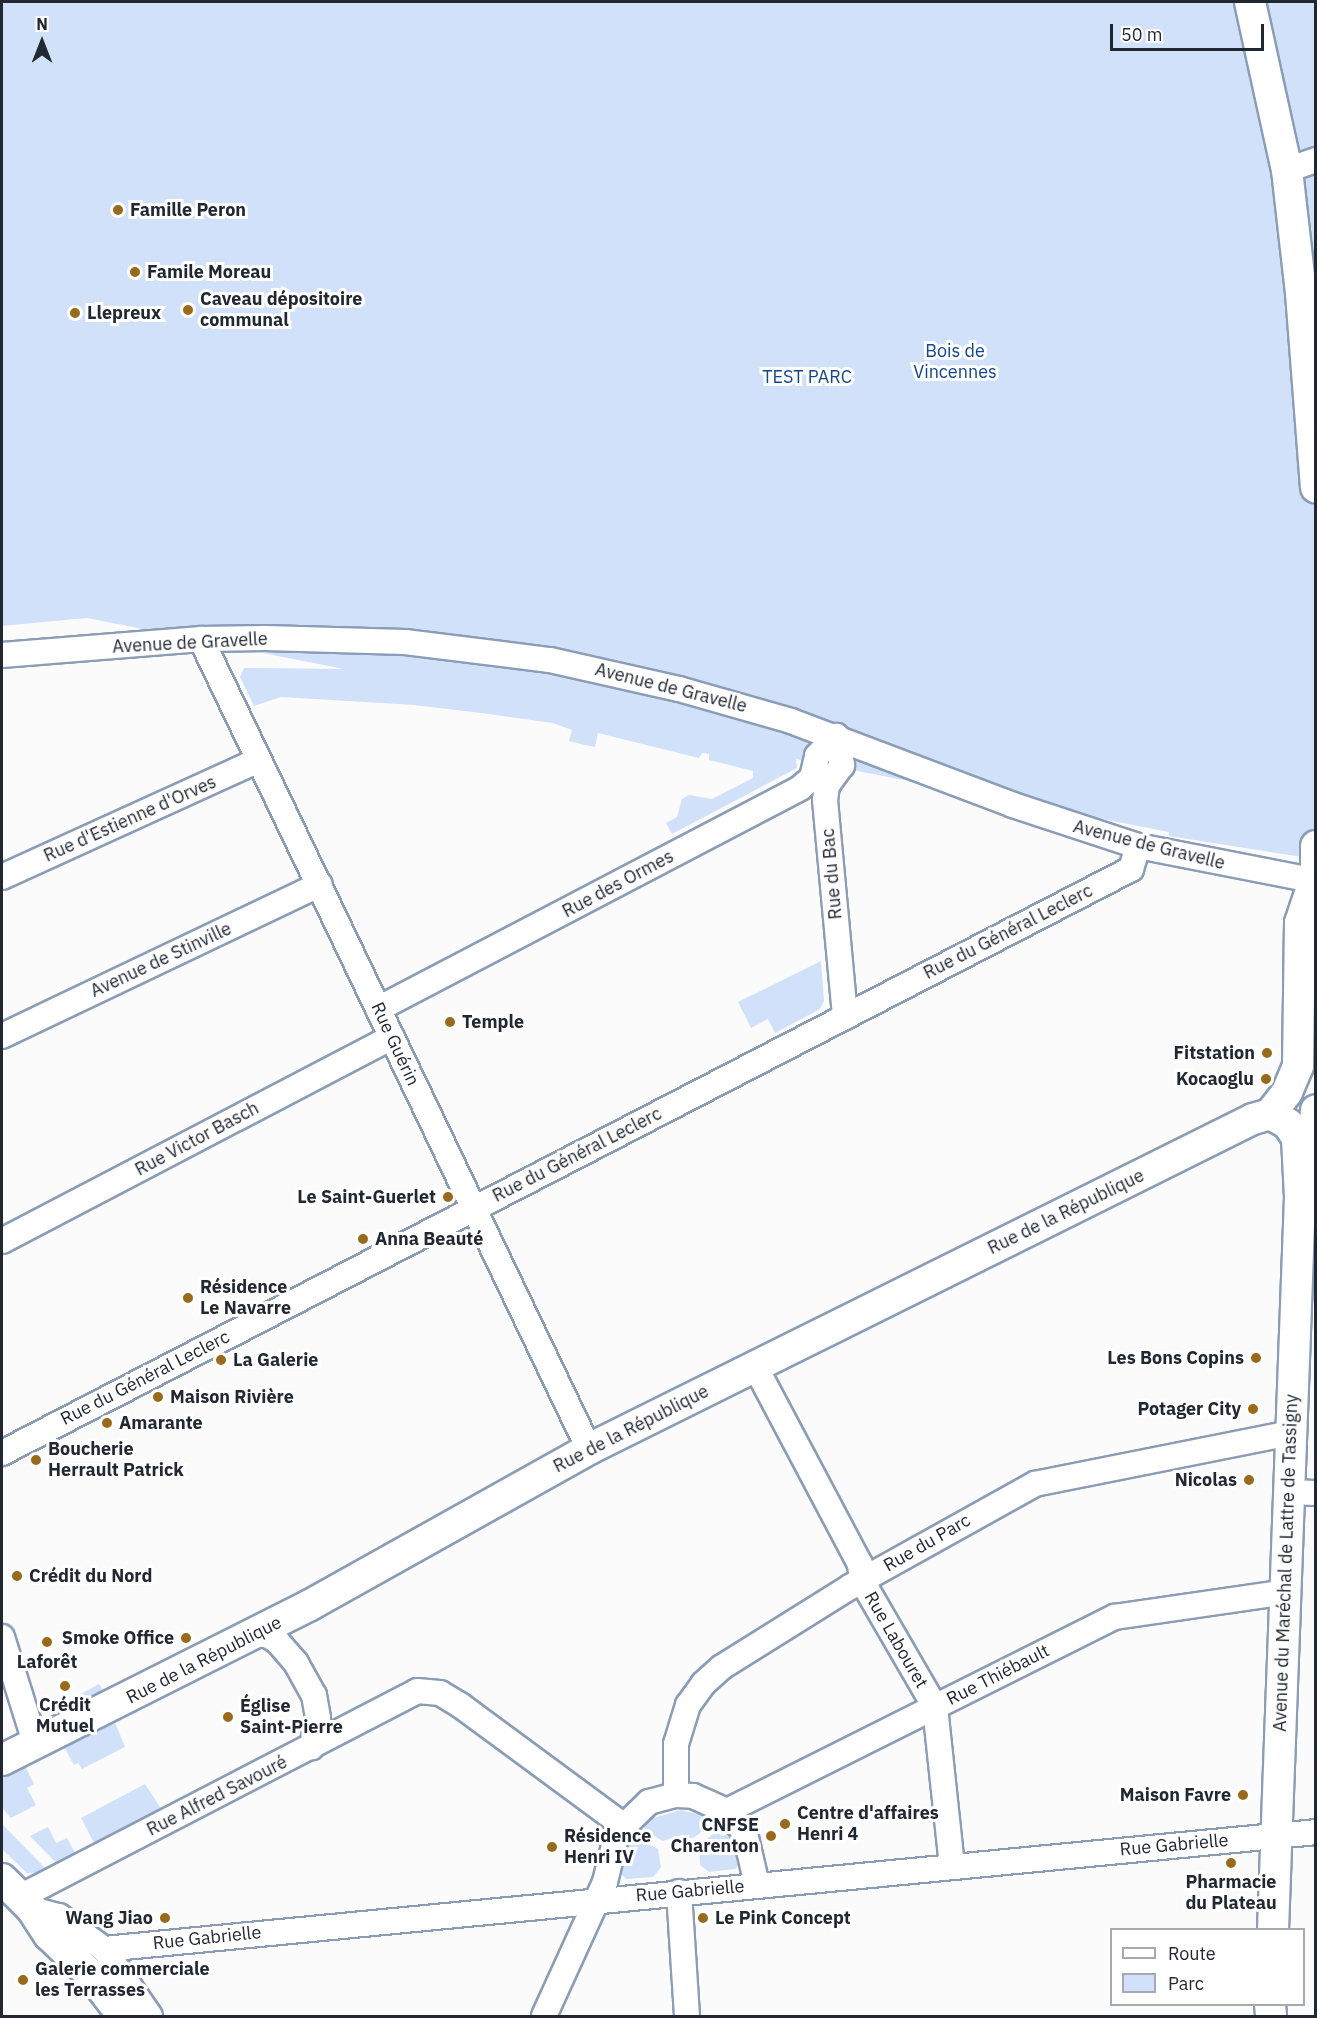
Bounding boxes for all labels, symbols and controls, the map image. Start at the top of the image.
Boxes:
north arrow [12,12,72,72]
scale bar [1113,12,1268,50]
text: N [36,14,48,34]
text: 50 m [1121,23,1163,46]
place label: Famille Peron [130,199,246,221]
marker: Famille Peron [111,203,125,217]
place label: Famile Moreau [147,261,271,283]
marker: Famile Moreau [128,265,142,279]
place label: Caveau dépositoire communal [200,289,362,332]
place label: Llepreux [87,302,161,324]
marker: Caveau dépositoire communal [181,303,195,317]
marker: Llepreux [68,306,82,320]
park label: Bois de Vincennes [913,341,997,384]
park label: TEST PARC [762,366,852,388]
street label: Avenue de Gravelle [112,628,268,658]
street label: Avenue de Gravelle [593,659,749,717]
street label: Rue d'Estienne d'Orves [40,771,220,867]
street label: Avenue de Gravelle [1071,816,1227,874]
street label: Rue du Bac [817,828,847,920]
street label: Rue des Ormes [559,846,677,922]
street label: Rue du Général Leclerc [920,880,1096,984]
street label: Avenue de Stinville [87,918,235,1002]
street label: Rue Guérin [366,999,424,1089]
place label: Temple [462,1011,524,1033]
marker: Temple [443,1015,457,1029]
place label: Fitstation [1174,1042,1255,1064]
marker: Fitstation [1260,1046,1274,1060]
place label: Kocaoglu [1176,1068,1254,1090]
marker: Kocaoglu [1259,1072,1273,1086]
street label: Rue Victor Basch [131,1097,263,1181]
street label: Rue du Général Leclerc [489,1103,665,1207]
street label: Rue de la République [984,1165,1148,1259]
place label: Le Saint-Guerlet [297,1186,436,1208]
marker: Le Saint-Guerlet [441,1190,455,1204]
place label: Anna Beauté [375,1228,483,1250]
marker: Anna Beauté [356,1232,370,1246]
place label: Résidence Le Navarre [200,1277,291,1320]
marker: Résidence Le Navarre [181,1291,195,1305]
street label: Rue du Général Leclerc [57,1326,233,1430]
place label: Les Bons Copins [1107,1347,1244,1369]
place label: La Galerie [233,1349,318,1371]
marker: Les Bons Copins [1249,1351,1263,1365]
marker: La Galerie [214,1353,228,1367]
street label: Rue de la République [550,1380,712,1478]
place label: Maison Rivière [170,1386,294,1408]
marker: Maison Rivière [151,1390,165,1404]
street label: Avenue du Maréchal de Lattre de Tassigny [1269,1394,1303,1732]
place label: Potager City [1138,1398,1241,1420]
marker: Potager City [1246,1402,1260,1416]
place label: Amarante [119,1412,203,1434]
marker: Amarante [100,1416,114,1430]
place label: Boucherie Herrault Patrick [48,1439,184,1482]
marker: Boucherie Herrault Patrick [29,1453,43,1467]
place label: Nicolas [1175,1469,1237,1491]
marker: Nicolas [1242,1473,1256,1487]
street label: Rue du Parc [880,1509,974,1577]
place label: Crédit du Nord [29,1565,152,1587]
marker: Crédit du Nord [10,1569,24,1583]
street label: Rue Labouret [860,1588,932,1692]
street label: Rue de la République [123,1611,285,1709]
place label: Smoke Office [62,1627,174,1649]
marker: Smoke Office [179,1631,193,1645]
marker: Laforêt [40,1635,54,1649]
street label: Rue Thiébault [943,1640,1053,1710]
place label: Laforêt [17,1651,77,1673]
marker: Crédit Mutuel [58,1679,72,1693]
place label: Crédit Mutuel [36,1695,94,1738]
place label: Église Saint-Pierre [240,1696,343,1738]
marker: Église Saint-Pierre [221,1710,235,1724]
street label: Rue Alfred Savouré [143,1751,291,1841]
place label: Maison Favre [1120,1784,1231,1806]
marker: Maison Favre [1236,1788,1250,1802]
place label: Centre d'affaires Henri 4 [797,1803,939,1846]
place label: CNFSE Charenton [671,1815,759,1858]
marker: Centre d'affaires Henri 4 [778,1817,792,1831]
place label: Résidence Henri IV [564,1826,651,1868]
marker: CNFSE Charenton [764,1829,778,1843]
street label: Rue Gabrielle [1119,1829,1229,1861]
marker: Résidence Henri IV [545,1840,559,1854]
marker: Pharmacie du Plateau [1224,1856,1238,1870]
place label: Pharmacie du Plateau [1185,1872,1277,1914]
street label: Rue Gabrielle [635,1875,745,1907]
place label: Wang Jiao [65,1907,153,1929]
place label: Le Pink Concept [715,1907,851,1929]
marker: Wang Jiao [158,1911,172,1925]
marker: Le Pink Concept [696,1911,710,1925]
street label: Rue Gabrielle [152,1922,262,1954]
legend [1110,1928,1305,2006]
text: Route [1168,1942,1216,1965]
place label: Galerie commerciale les Terrasses [35,1959,210,2002]
text: Parc [1168,1972,1204,1995]
marker: Galerie commerciale les Terrasses [16,1973,30,1987]

